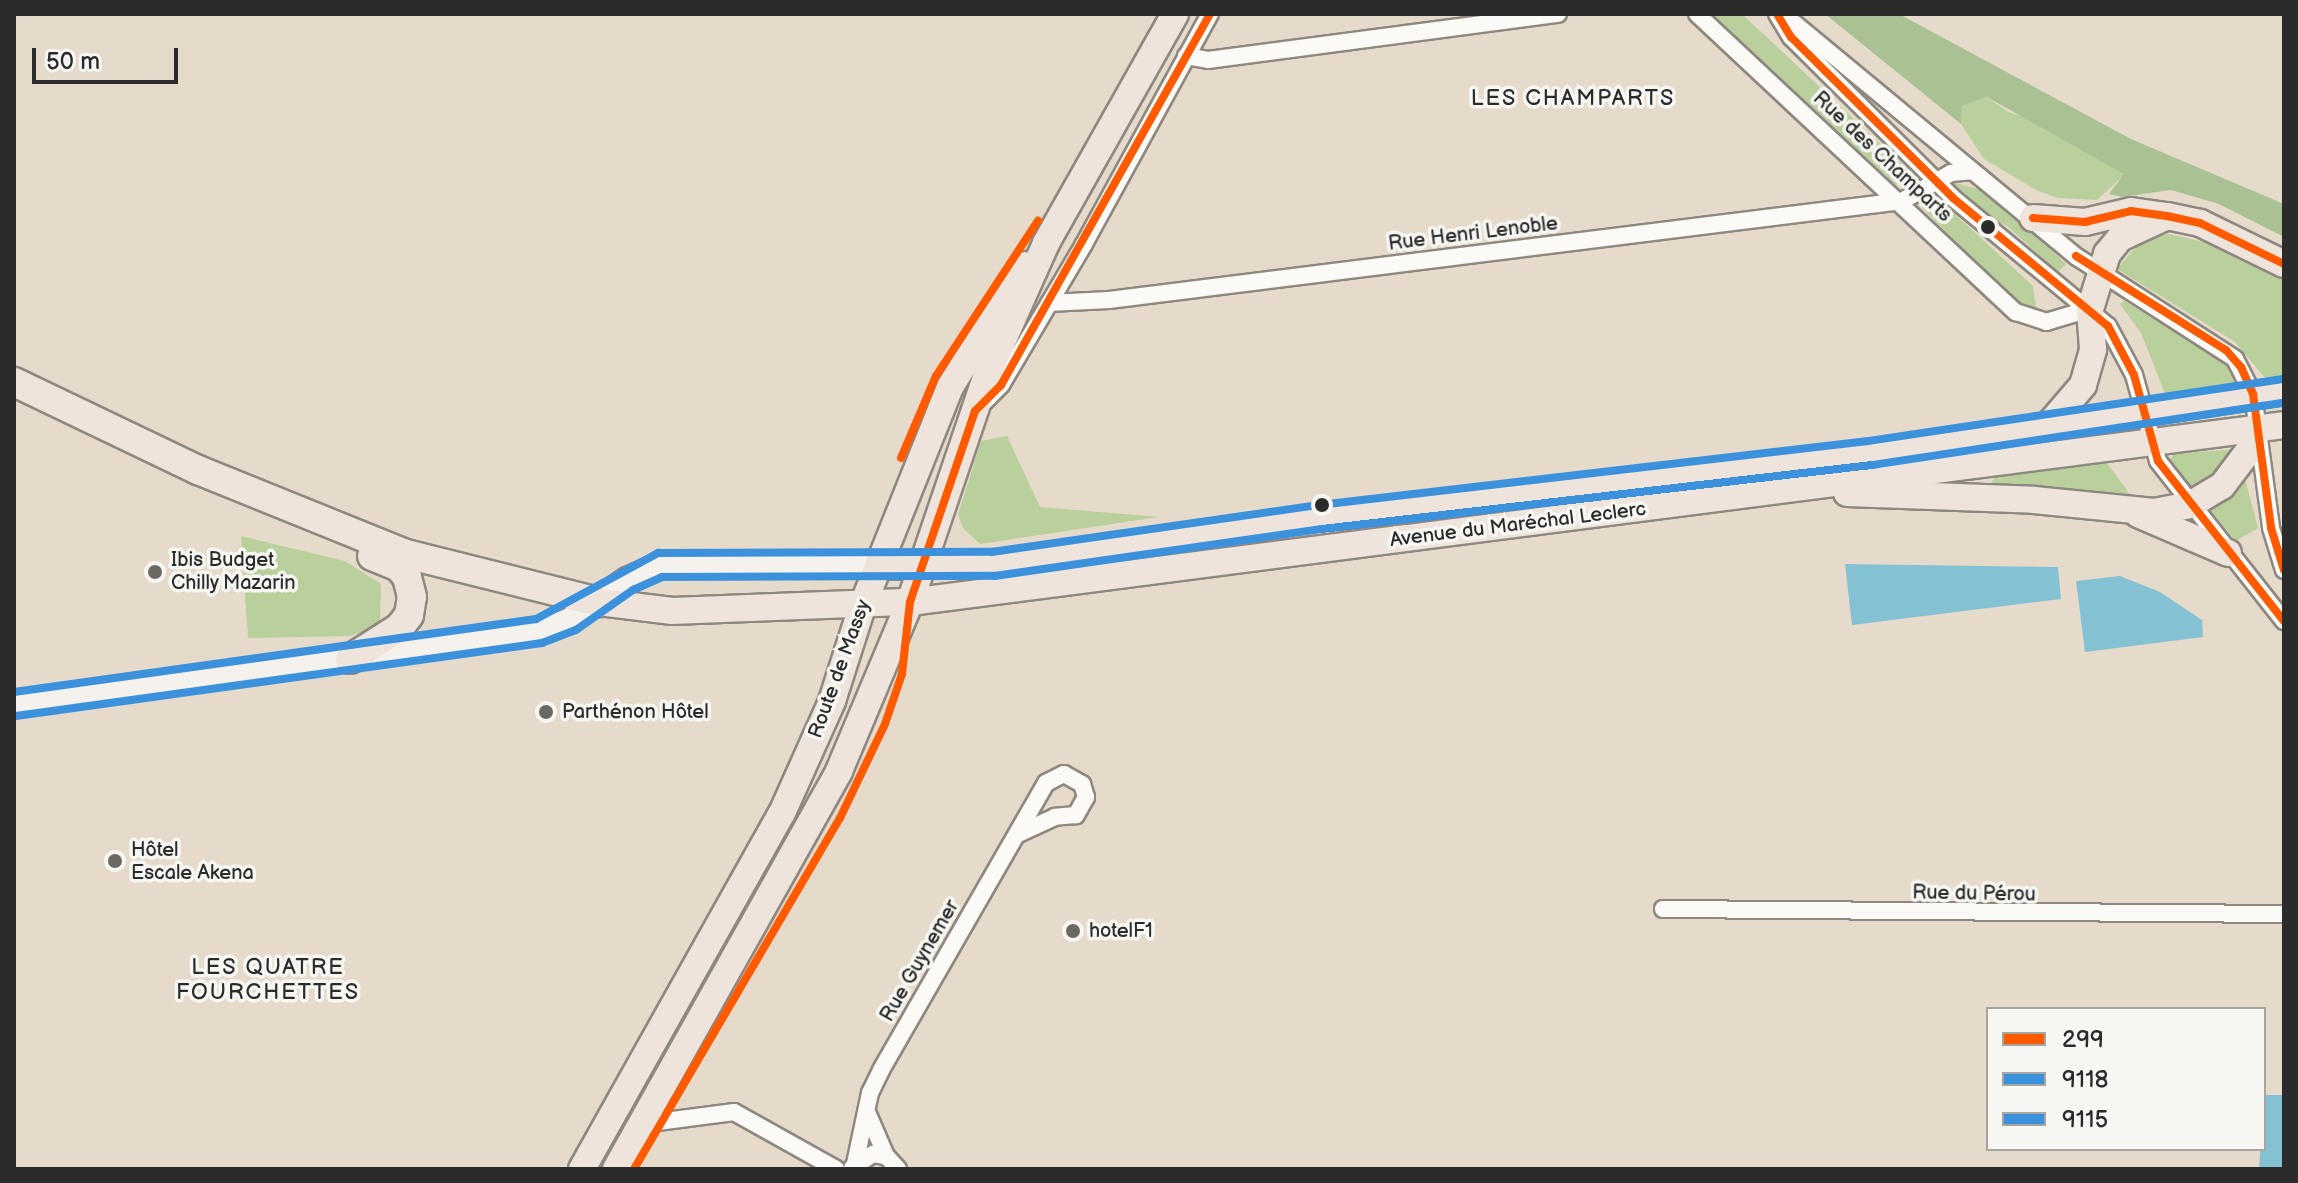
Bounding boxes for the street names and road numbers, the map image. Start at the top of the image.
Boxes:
street label: Rue des Champarts [1808,87,1956,227]
street label: Rue Henri Lenoble [1387,212,1559,256]
street label: Avenue du Maréchal Leclerc [1389,497,1647,553]
street label: Route de Massy [804,596,876,742]
street label: Rue du Pérou [1912,881,2036,907]
street label: Rue Guynemer [875,896,965,1026]

